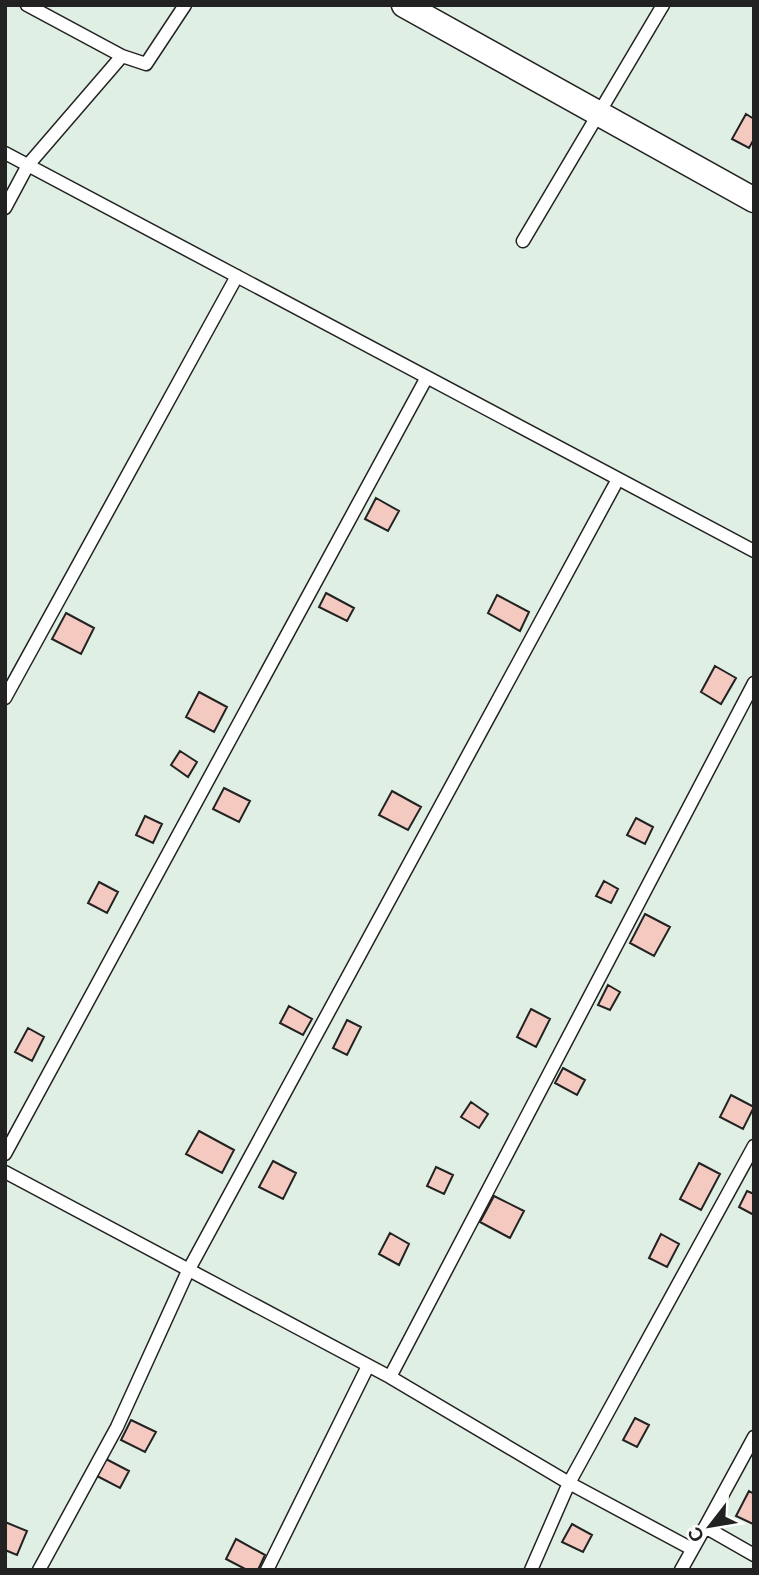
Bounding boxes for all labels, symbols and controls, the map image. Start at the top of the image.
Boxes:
north arrow [675,1491,745,1561]
text: С [683,1523,708,1546]

